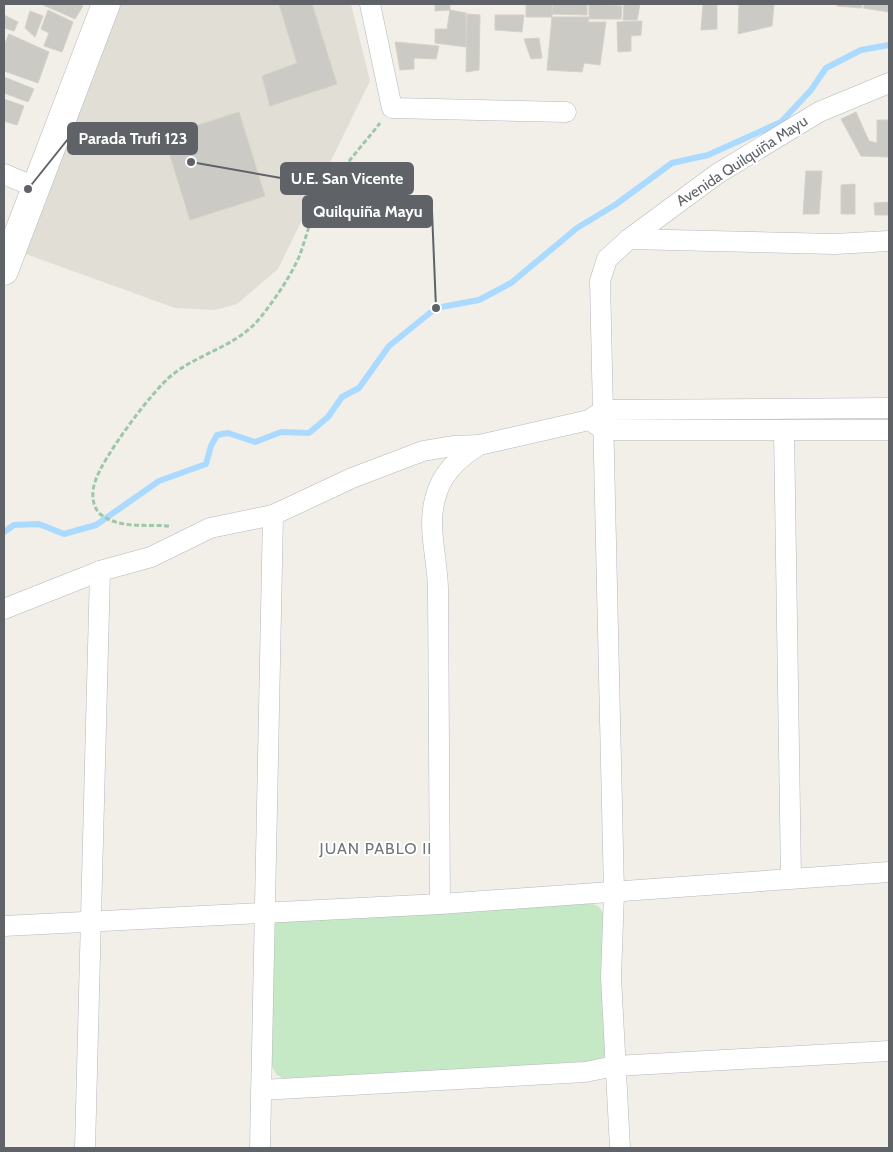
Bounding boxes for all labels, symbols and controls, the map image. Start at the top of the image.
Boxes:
street label: Avenida Quilquiña Mayu [673,112,811,210]
callout: Parada Trufi 123 [68,123,197,154]
text: Parada Trufi 123 [79,129,187,148]
callout: U.E. San Vicente [281,163,413,194]
text: U.E. San Vicente [291,169,403,188]
callout: Quilquiña Mayu [303,196,432,227]
text: Quilquiña Mayu [313,202,423,221]
district label: JUAN PABLO II [319,839,432,858]

